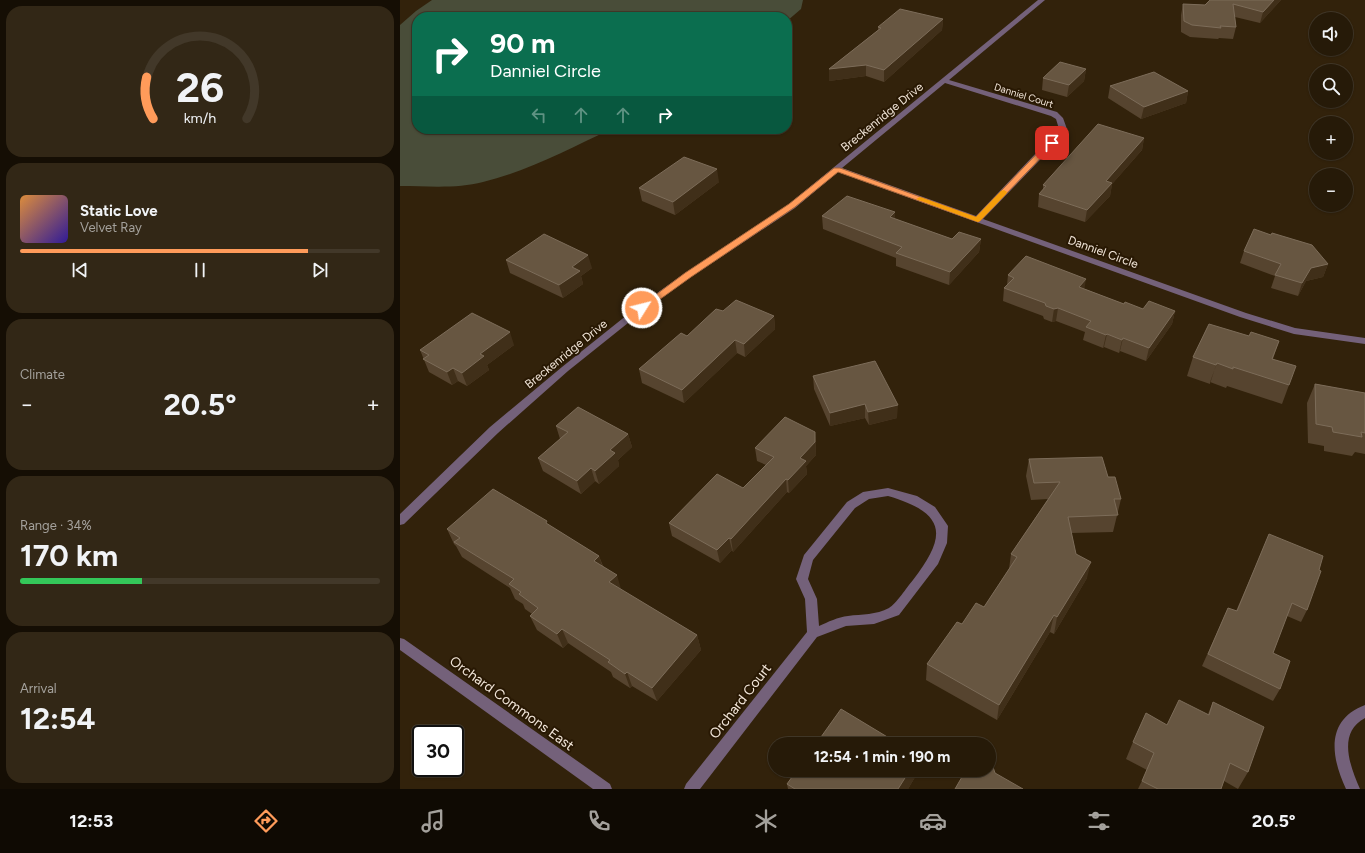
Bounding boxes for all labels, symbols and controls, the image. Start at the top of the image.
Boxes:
map controls [1309,12,1353,212]
button: sound [1309,12,1353,56]
text: 90 m [490,26,555,60]
icon: right [424,28,476,80]
text: Danniel Circle [490,60,601,82]
text: 26 [176,62,224,112]
button: search [1309,64,1353,108]
street label: Breckenridge Drive [838,79,926,154]
street label: Danniel Court [993,80,1055,111]
icon: left [528,104,550,126]
icon: ahead [570,104,592,126]
icon: ahead [612,104,634,126]
icon: right [654,104,676,126]
text: km/h [184,109,216,127]
button: + [1309,116,1353,160]
pin [1035,126,1069,160]
icon: arrive [1041,132,1063,154]
button: − [1309,168,1353,212]
text: Static Love [80,202,158,220]
text: Velvet Ray [80,220,142,235]
street label: Danniel Circle [1066,233,1141,271]
icon: previous [69,259,91,281]
icon: pause [189,259,211,281]
icon: next [309,259,331,281]
position arrow [621,287,663,329]
street label: Breckenridge Drive [522,316,610,391]
text: Climate [20,367,65,382]
text: 20.5° [163,386,237,423]
text: − [20,391,34,418]
text: + [366,391,380,418]
text: Range · 34% [20,518,92,533]
text: 170 km [20,537,118,574]
street label: Orchard Commons East [446,653,577,754]
street label: Orchard Court [706,660,775,742]
text: Arrival [20,681,57,696]
text: 12:54 [20,700,95,737]
speed limit sign: 30 [412,725,464,777]
text: 12:54 · 1 min · 190 m [814,748,950,766]
icon: directions [252,807,280,835]
icon: music [419,807,447,835]
icon: phone [585,807,613,835]
icon: climate [752,807,780,835]
icon: car [919,807,947,835]
icon: filters [1085,807,1113,835]
text: 12:53 [69,810,113,832]
text: 20.5° [1252,810,1296,832]

